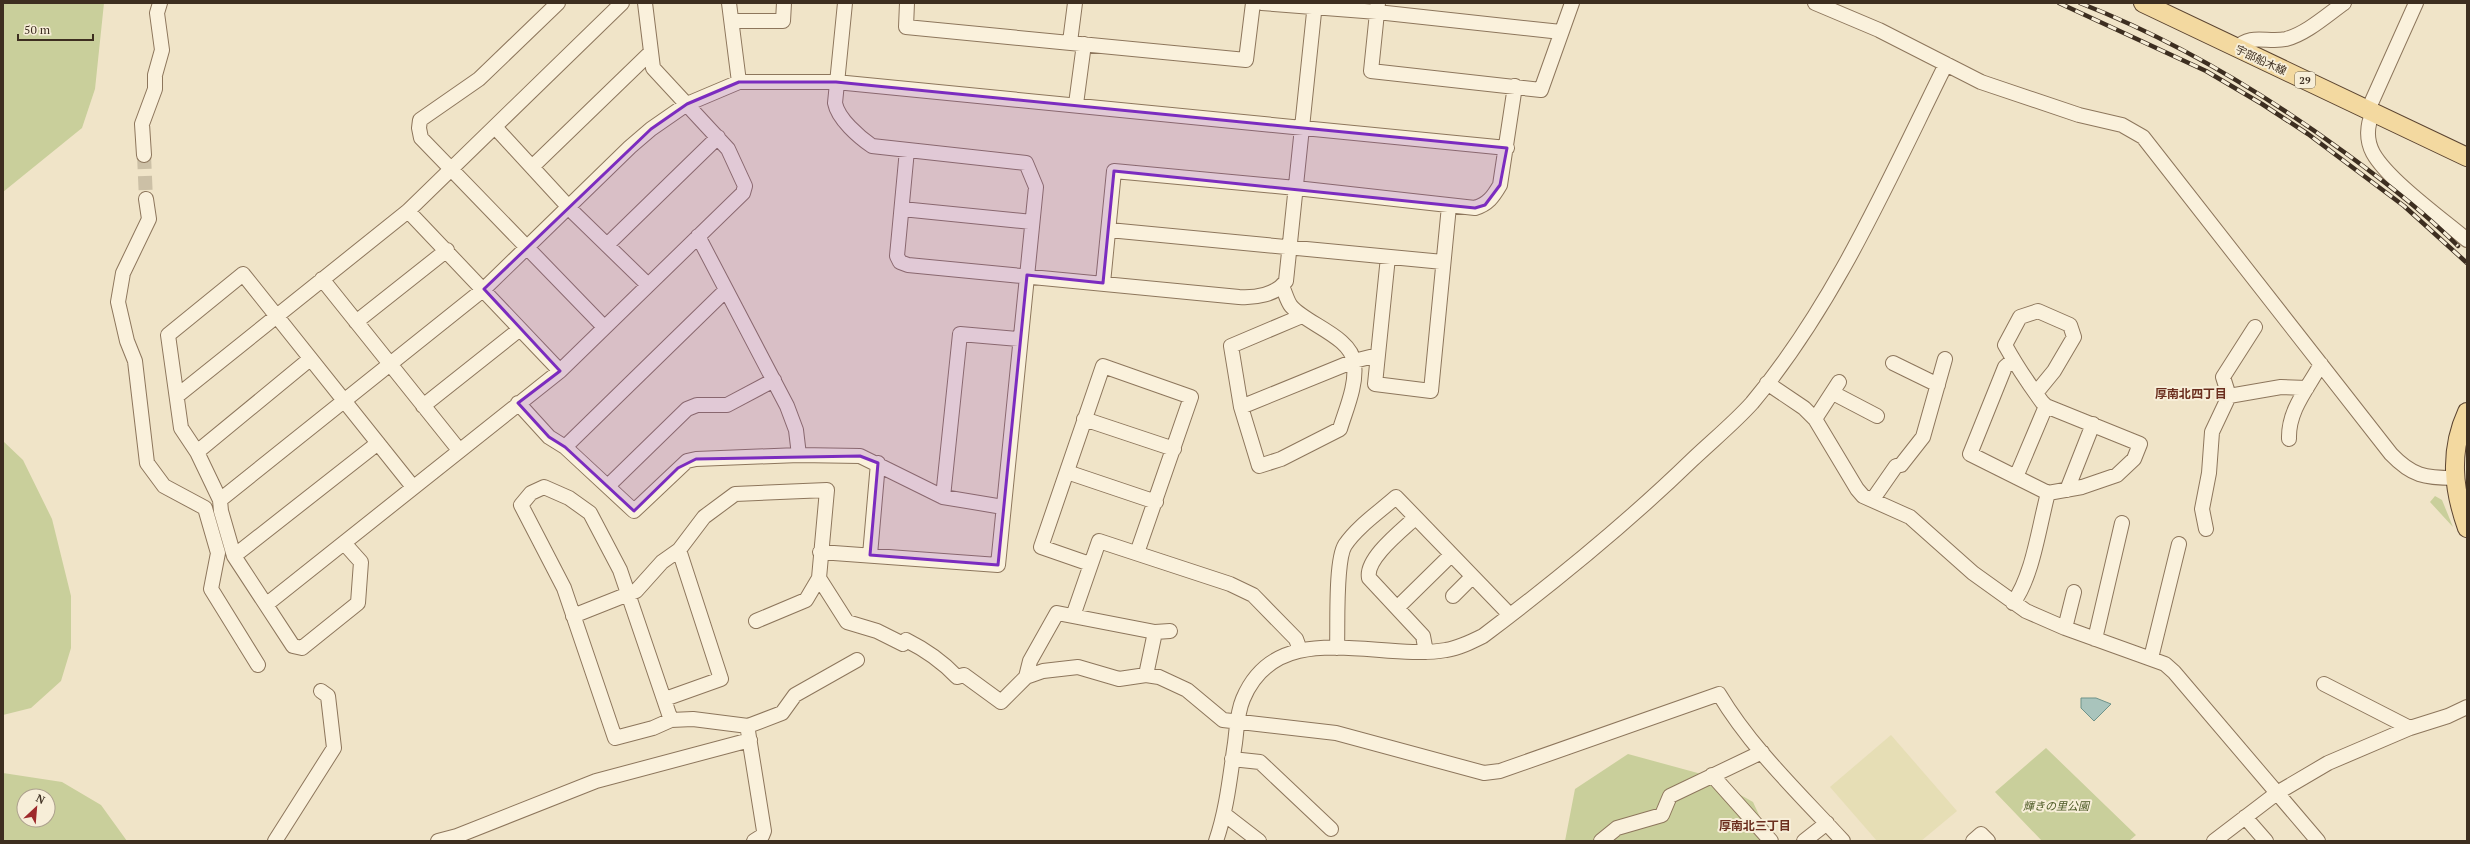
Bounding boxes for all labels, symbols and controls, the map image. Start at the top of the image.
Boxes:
scale bar [18,16,93,42]
text: 50 m [24,22,51,37]
street label: 宇部船木線 [2233,42,2289,78]
road number: 29 [2295,72,2315,88]
district label: 厚南北四丁目 [2155,386,2227,401]
north arrow [16,788,56,828]
text: N [34,791,48,807]
park label: 輝きの里公園 [2023,799,2091,813]
district label: 厚南北三丁目 [1719,818,1791,833]

